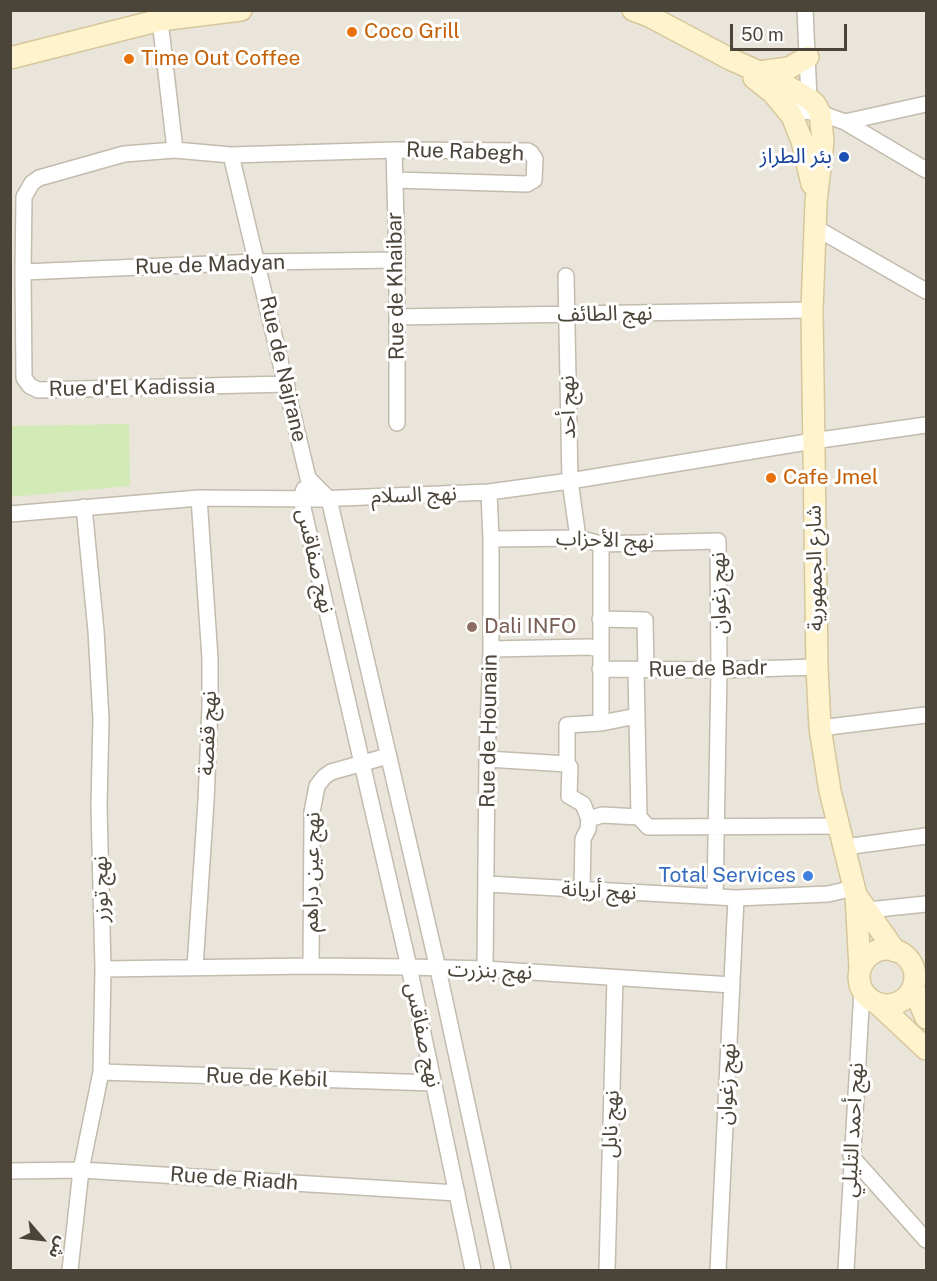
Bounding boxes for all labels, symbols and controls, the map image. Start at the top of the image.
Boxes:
scale bar [733,12,850,50]
place label: Coco Grill [364,19,460,45]
text: 50 m [741,24,784,45]
marker: Coco Grill [345,25,359,39]
place label: Time Out Coffee [141,46,300,72]
marker: Time Out Coffee [122,52,136,66]
street label: Rue Rabegh [405,137,525,167]
place label: بئر الطراز [760,144,832,170]
marker: بئر الطراز [837,150,851,164]
street label: Rue de Khaibar [382,212,410,360]
street label: Rue de Madyan [135,250,285,280]
street label: Rue de Najrane [254,293,312,445]
street label: نهج الطائف [557,301,653,327]
street label: Rue d'El Kadissia [48,374,216,402]
street label: نهج أحد [555,375,581,439]
place label: Cafe Jmel [783,465,878,491]
marker: Cafe Jmel [764,471,778,485]
street label: نهج السلام [371,481,457,509]
street label: شارع الجمهورية [801,505,829,631]
street label: نهج صفاقس [291,506,339,616]
street label: نهج الأحزاب [555,526,655,554]
street label: نهج زغوان [706,552,732,634]
place label: Dali INFO [484,614,576,640]
marker: Dali INFO [465,620,479,634]
street label: Rue de Hounain [475,654,503,808]
street label: Rue de Badr [648,655,768,683]
street label: نهج قفصة [194,690,222,776]
street label: نهج عين دراهم [298,812,326,932]
street label: نهج توزر [88,855,114,923]
place label: Total Services [658,863,796,889]
marker: Total Services [801,869,815,883]
street label: نهج أريانة [561,876,637,906]
street label: نهج بنزرت [447,957,533,985]
street label: نهج صفاقس [400,980,446,1090]
street label: نهج زغوان [712,1042,742,1126]
street label: نهج أحمد التليلي [837,1062,869,1198]
street label: Rue de Kebil [205,1063,329,1093]
street label: نهج نابل [597,1090,625,1158]
street label: Rue de Riadh [169,1162,299,1196]
north arrow [12,1209,72,1269]
text: ش [45,1234,72,1262]

